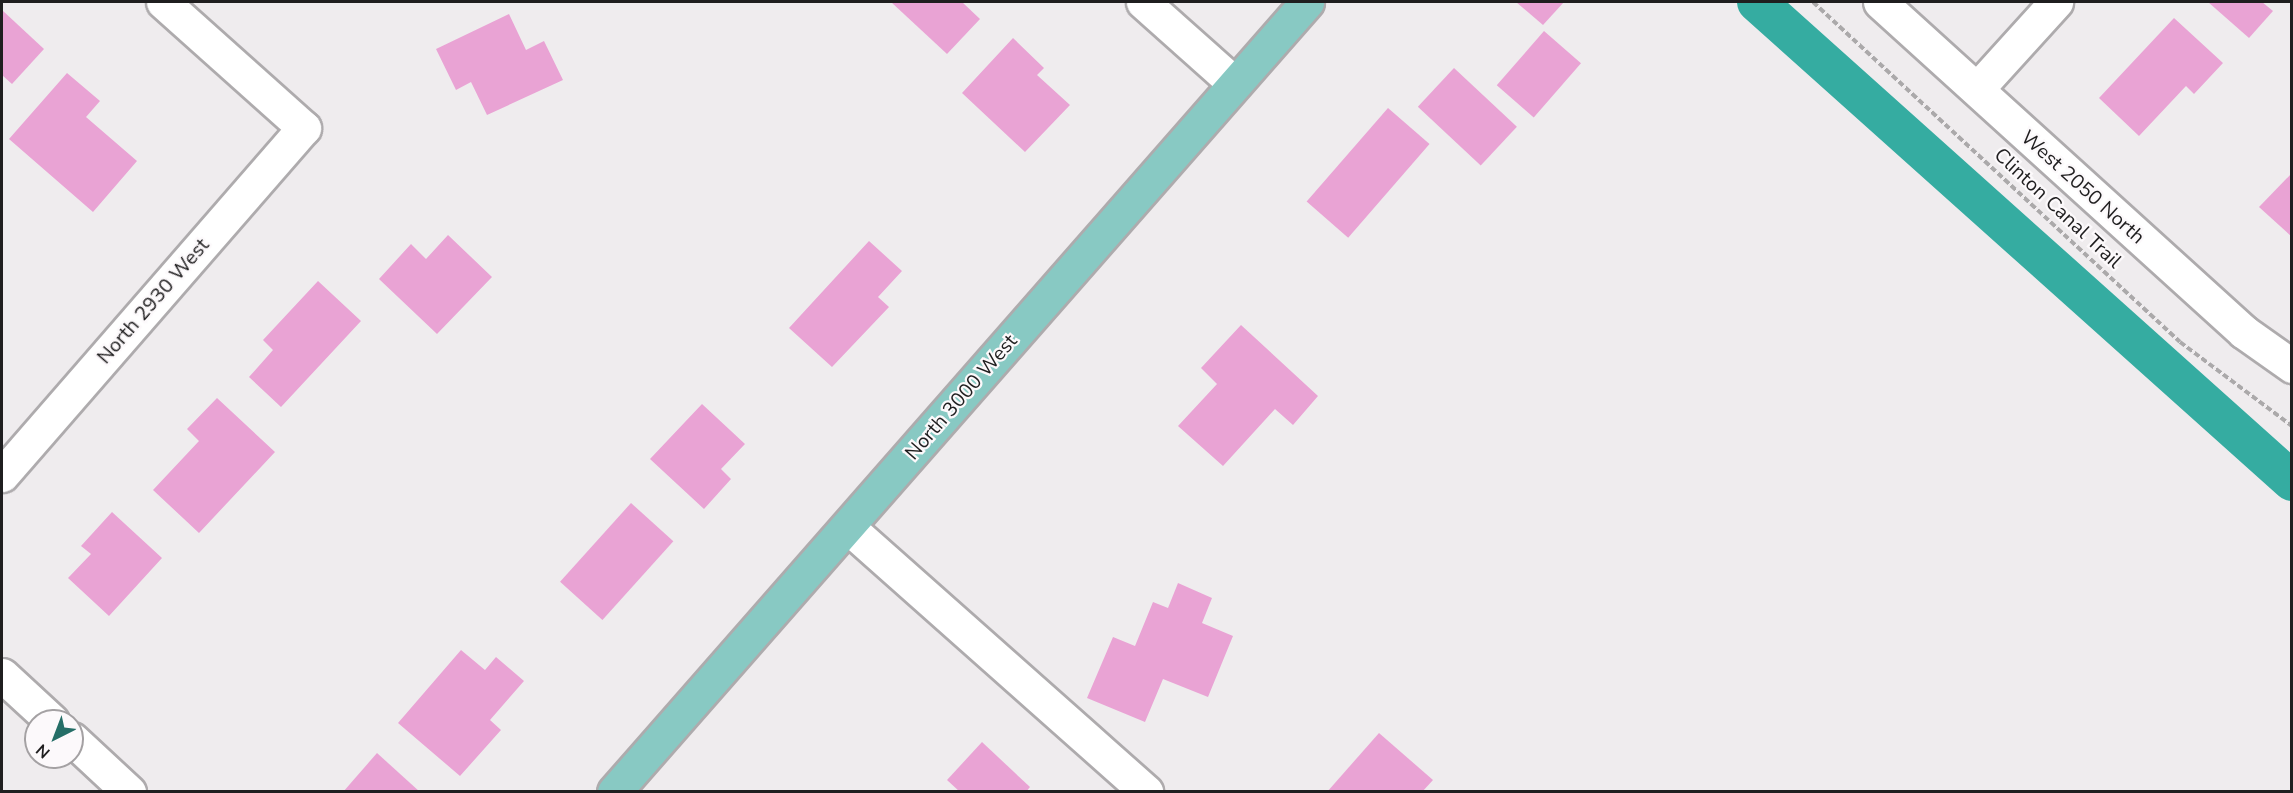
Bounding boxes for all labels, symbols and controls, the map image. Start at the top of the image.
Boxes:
street label: West 2050 North [2016,125,2150,249]
street label: Clinton Canal Trail [1989,143,2127,273]
street label: North 2930 West [92,233,214,369]
street label: North 3000 West [900,329,1022,465]
north arrow [24,709,84,769]
text: N [31,739,55,763]

